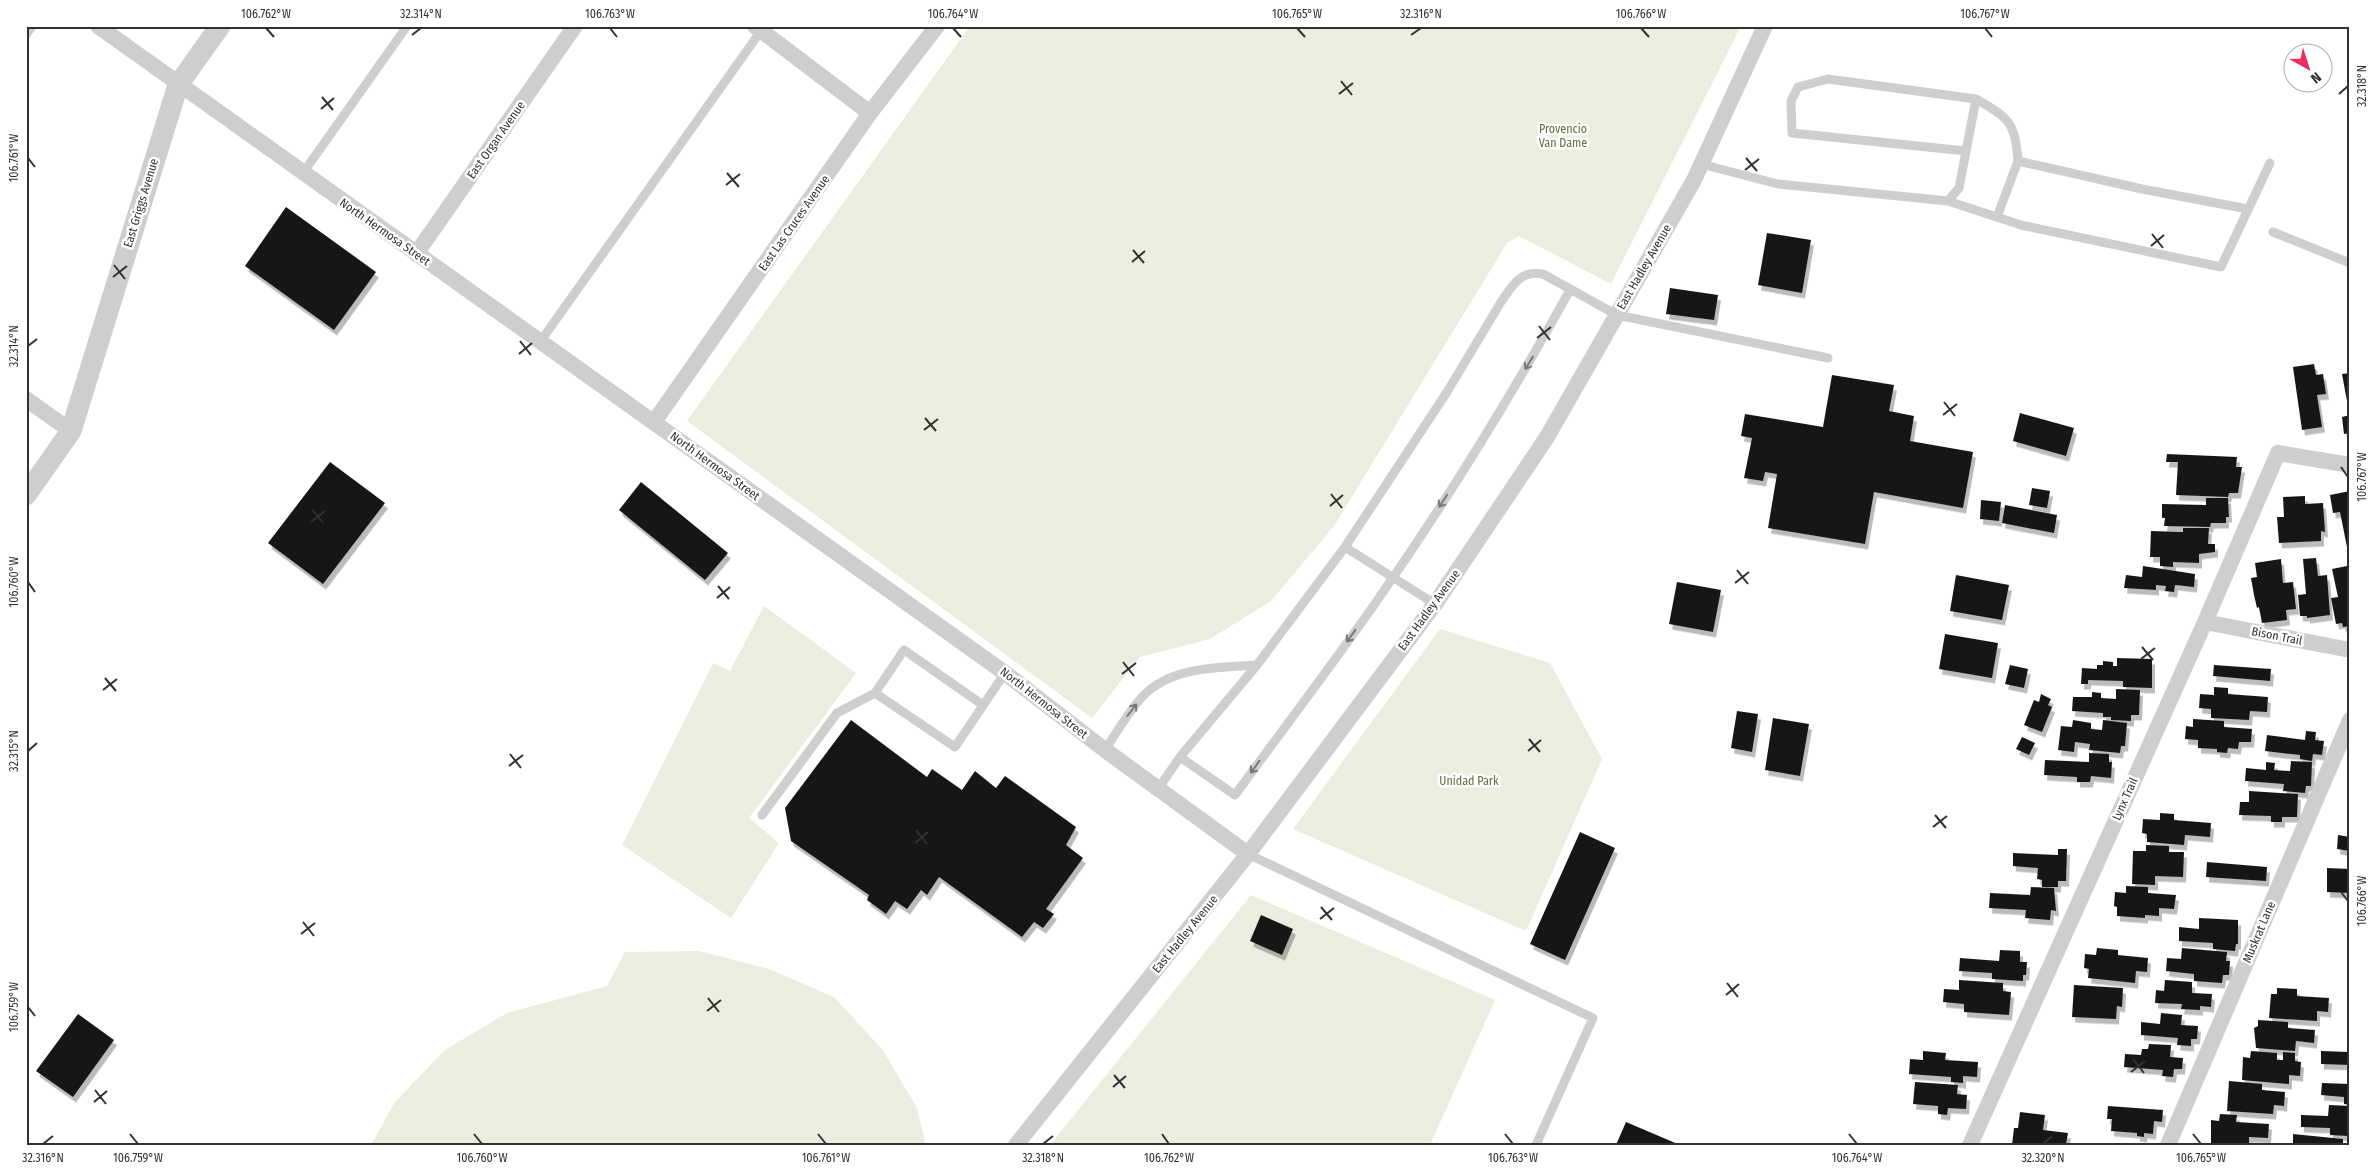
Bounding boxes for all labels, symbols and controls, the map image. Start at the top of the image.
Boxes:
text: 106.762°W [241,7,291,21]
text: 32.314°N [400,7,442,21]
text: 106.763°W [585,7,635,21]
text: 106.764°W [928,7,978,21]
text: 106.765°W [1272,7,1322,21]
text: 32.316°N [1400,7,1442,21]
text: 106.766°W [1616,7,1666,21]
text: 106.767°W [1960,7,2010,21]
north arrow [2284,42,2334,92]
text: 32.318°N [2355,65,2369,107]
text: N [2307,68,2324,87]
street label: East Organ Avenue [464,99,528,181]
park label: Provencio Van Dame [1539,122,1587,150]
text: 106.761°W [7,134,21,182]
street label: East Griggs Avenue [121,157,161,249]
street label: East Las Cruces Avenue [756,173,832,273]
street label: North Hermosa Street [337,196,433,268]
street label: East Hadley Avenue [1614,222,1674,312]
text: 32.314°N [7,325,21,367]
one-way arrow [1523,356,1533,370]
street label: North Hermosa Street [668,429,762,503]
text: 106.767°W [2355,452,2369,502]
one-way arrow [1437,494,1447,508]
text: 106.760°W [7,557,21,607]
street label: East Hadley Avenue [1395,567,1463,653]
street label: Bison Trail [2251,624,2303,648]
one-way arrow [1346,629,1357,642]
street label: North Hermosa Street [998,665,1091,742]
one-way arrow [1127,704,1138,717]
text: 32.315°N [7,730,21,772]
one-way arrow [1250,760,1260,774]
park label: Unidad Park [1439,774,1499,788]
street label: Lynx Trail [2109,775,2141,823]
text: 106.766°W [2355,876,2369,926]
street label: East Hadley Avenue [1149,892,1221,976]
street label: Muskrat Lane [2240,899,2278,965]
text: 106.759°W [7,982,21,1032]
text: 32.316°N [22,1151,64,1165]
text: 106.759°W [113,1151,163,1165]
text: 106.760°W [457,1151,507,1165]
text: 106.761°W [802,1151,850,1165]
text: 32.318°N [1022,1151,1064,1165]
text: 106.762°W [1144,1151,1194,1165]
text: 106.763°W [1488,1151,1538,1165]
text: 106.764°W [1832,1151,1882,1165]
text: 32.320°N [2021,1151,2065,1165]
text: 106.765°W [2176,1151,2226,1165]

